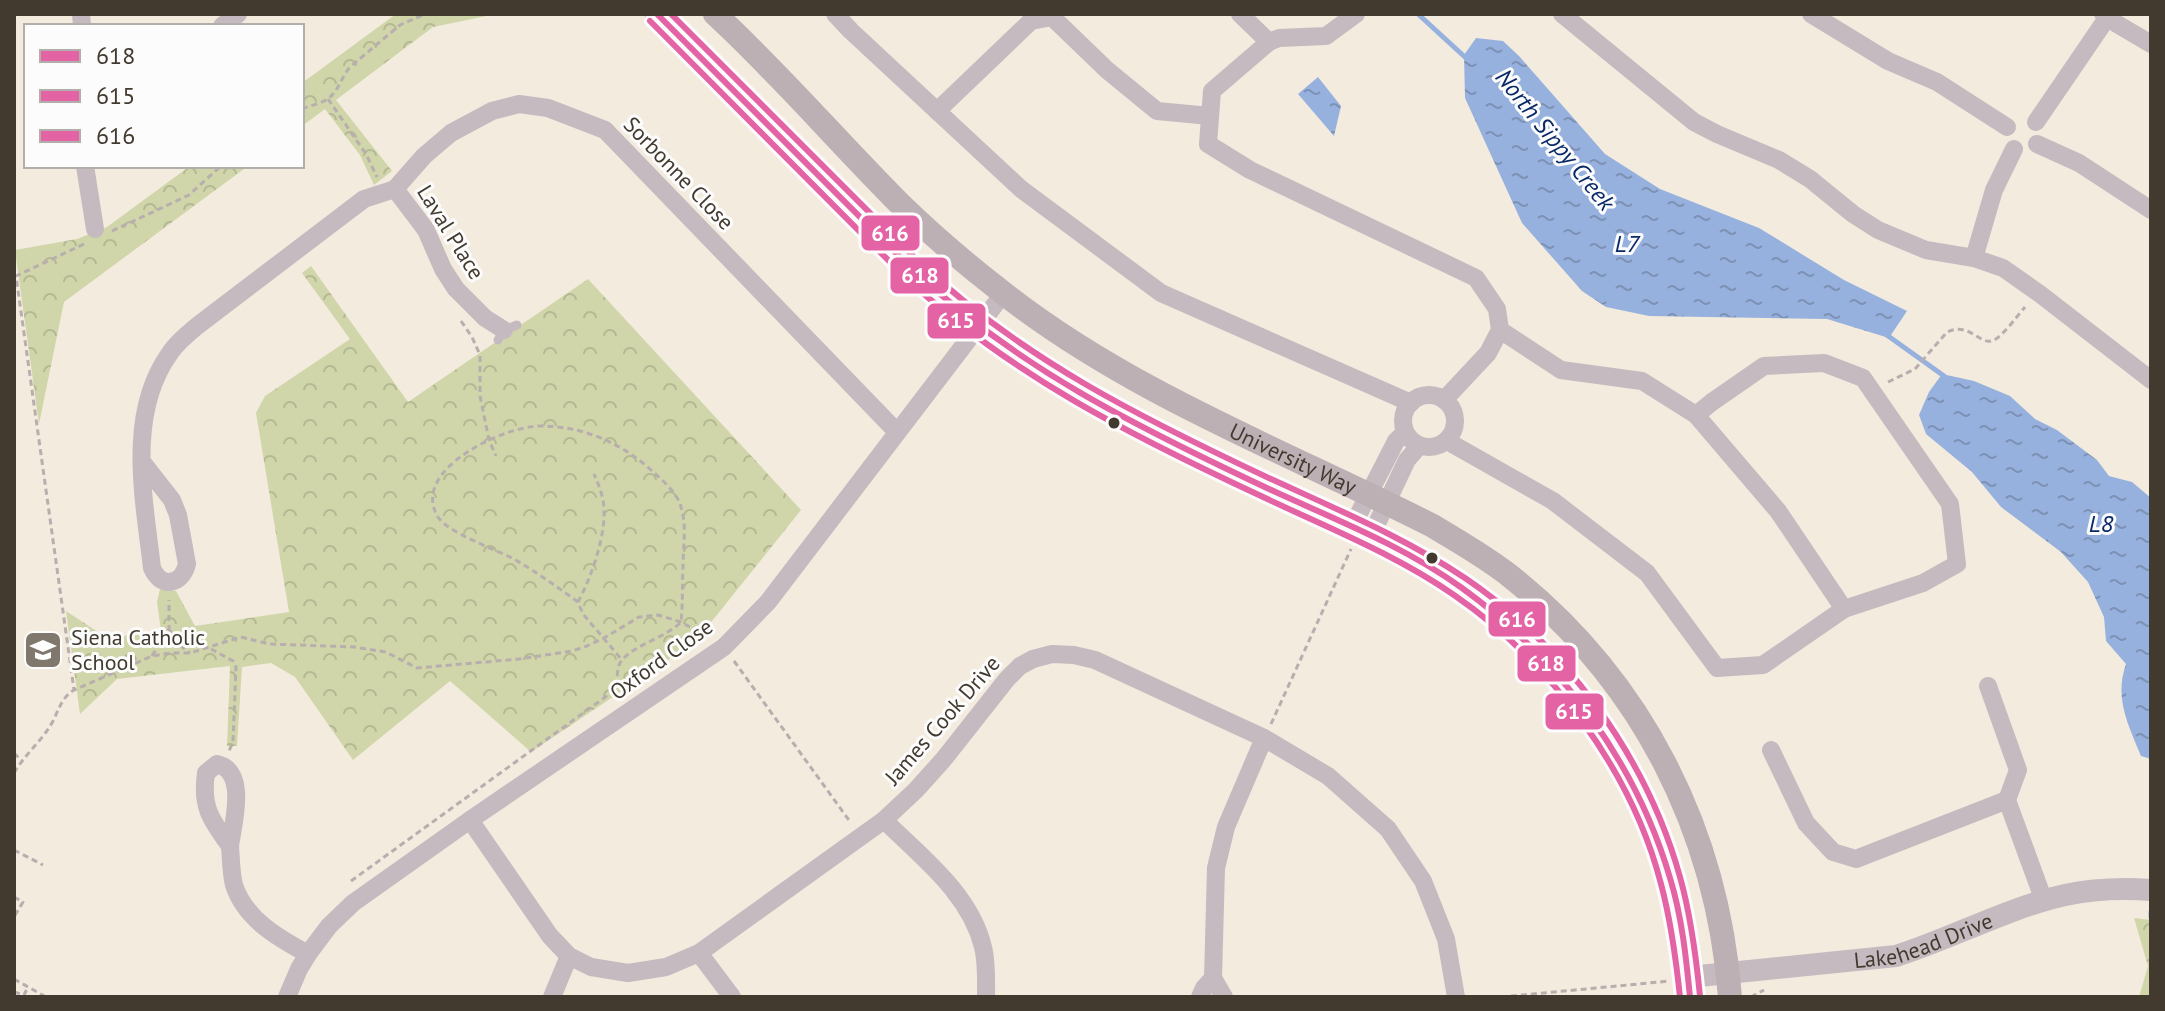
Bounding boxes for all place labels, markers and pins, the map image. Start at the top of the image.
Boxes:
unlabelled marker [1106,415,1122,431]
unlabelled marker [1424,550,1440,566]
place label: Siena Catholic School [71,623,205,676]
school or university icon: Siena Catholic School [22,629,64,671]

